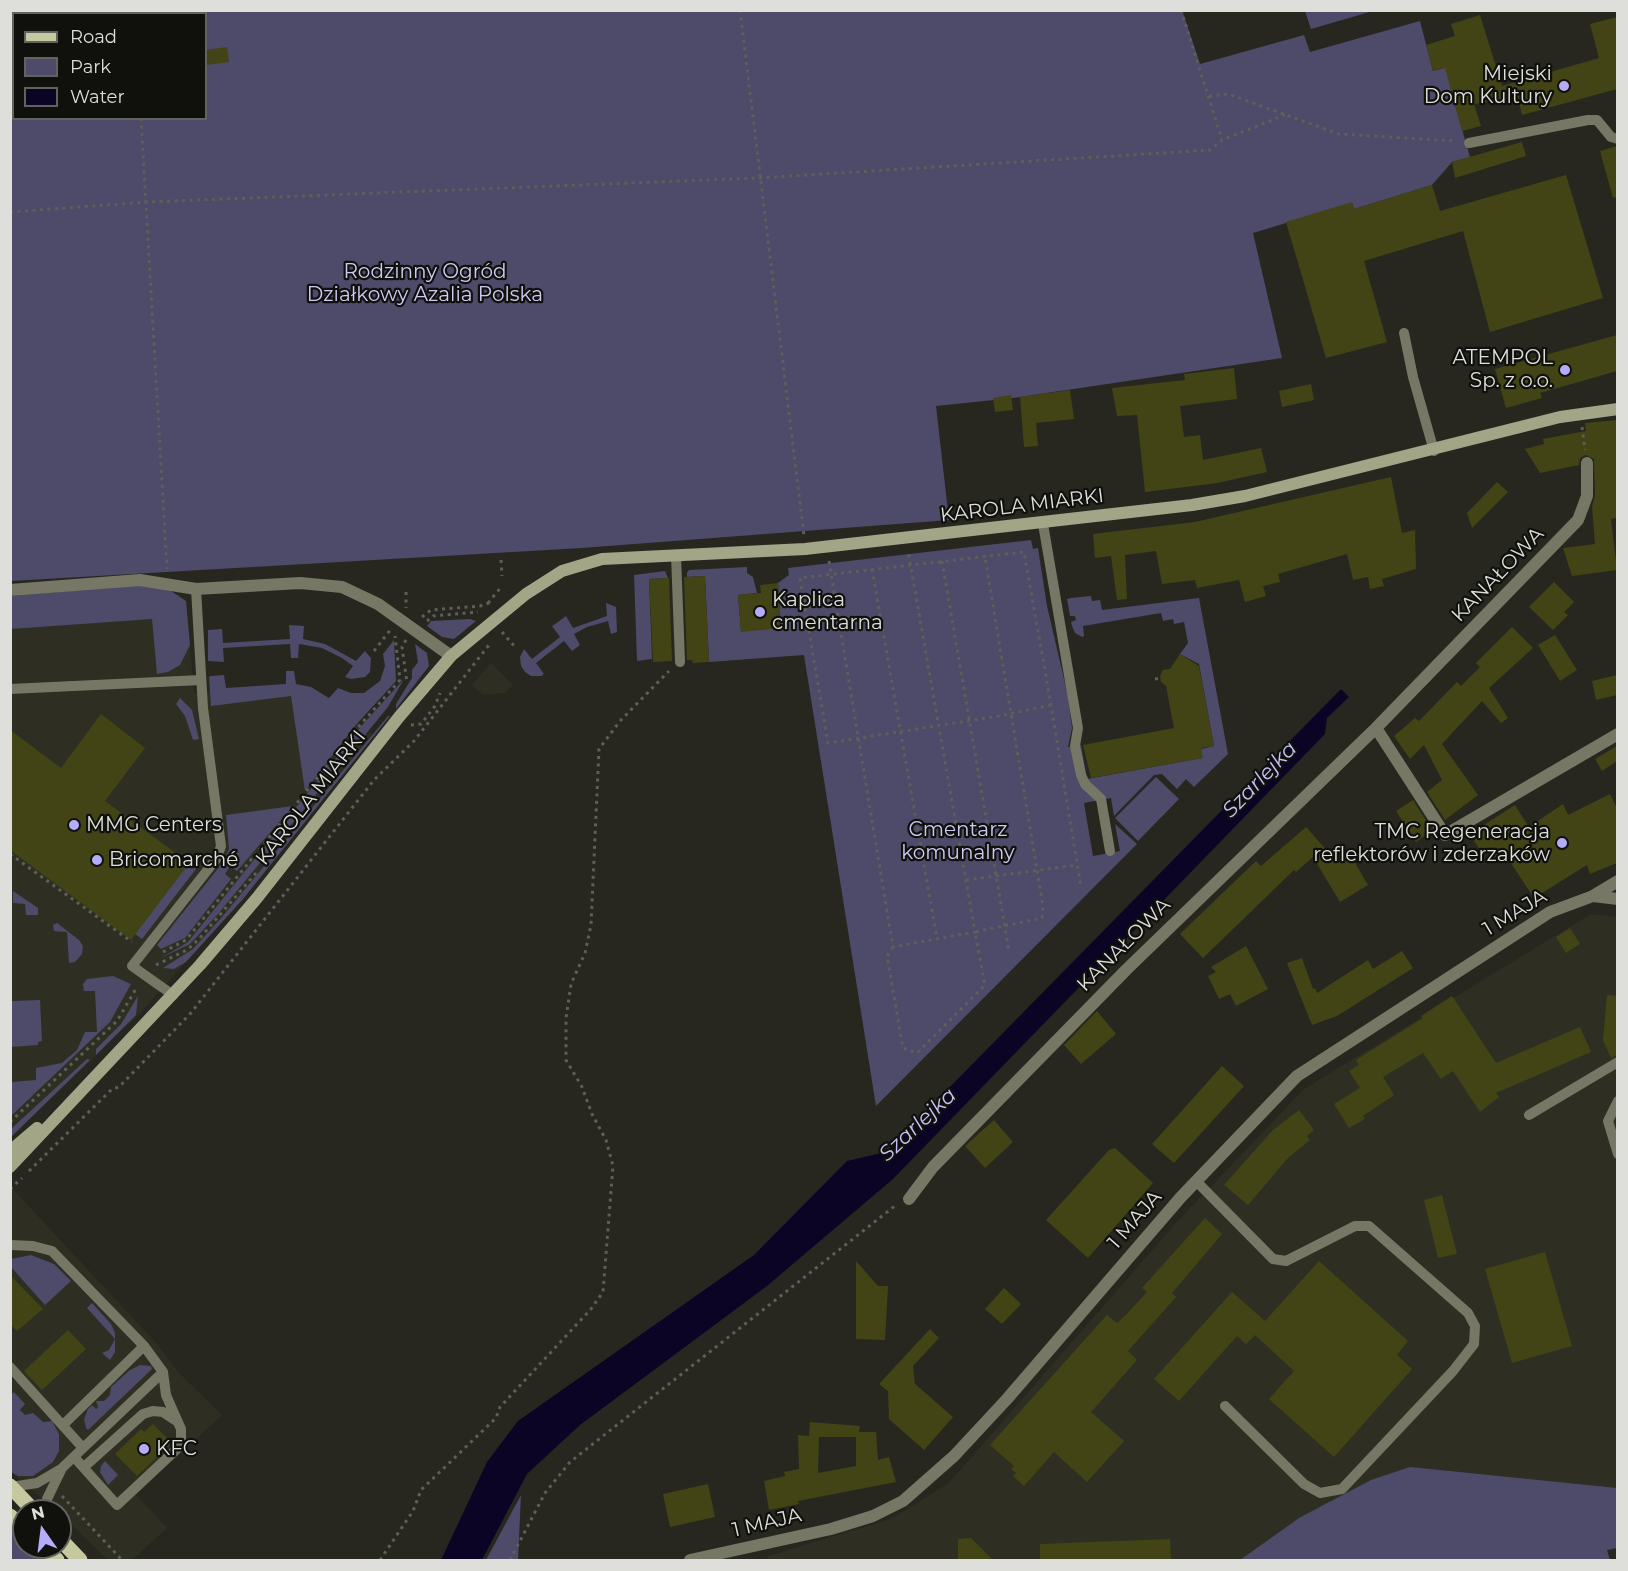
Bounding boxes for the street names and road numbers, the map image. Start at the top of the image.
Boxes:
street label: KAROLA MIARKI [939,484,1105,528]
street label: KANAŁOWA [1447,523,1549,627]
street label: KAROLA MIARKI [251,726,371,870]
street label: 1 MAJA [1479,885,1551,941]
street label: KANAŁOWA [1072,893,1176,997]
street label: 1 MAJA [1103,1186,1167,1254]
street label: 1 MAJA [730,1503,804,1543]

